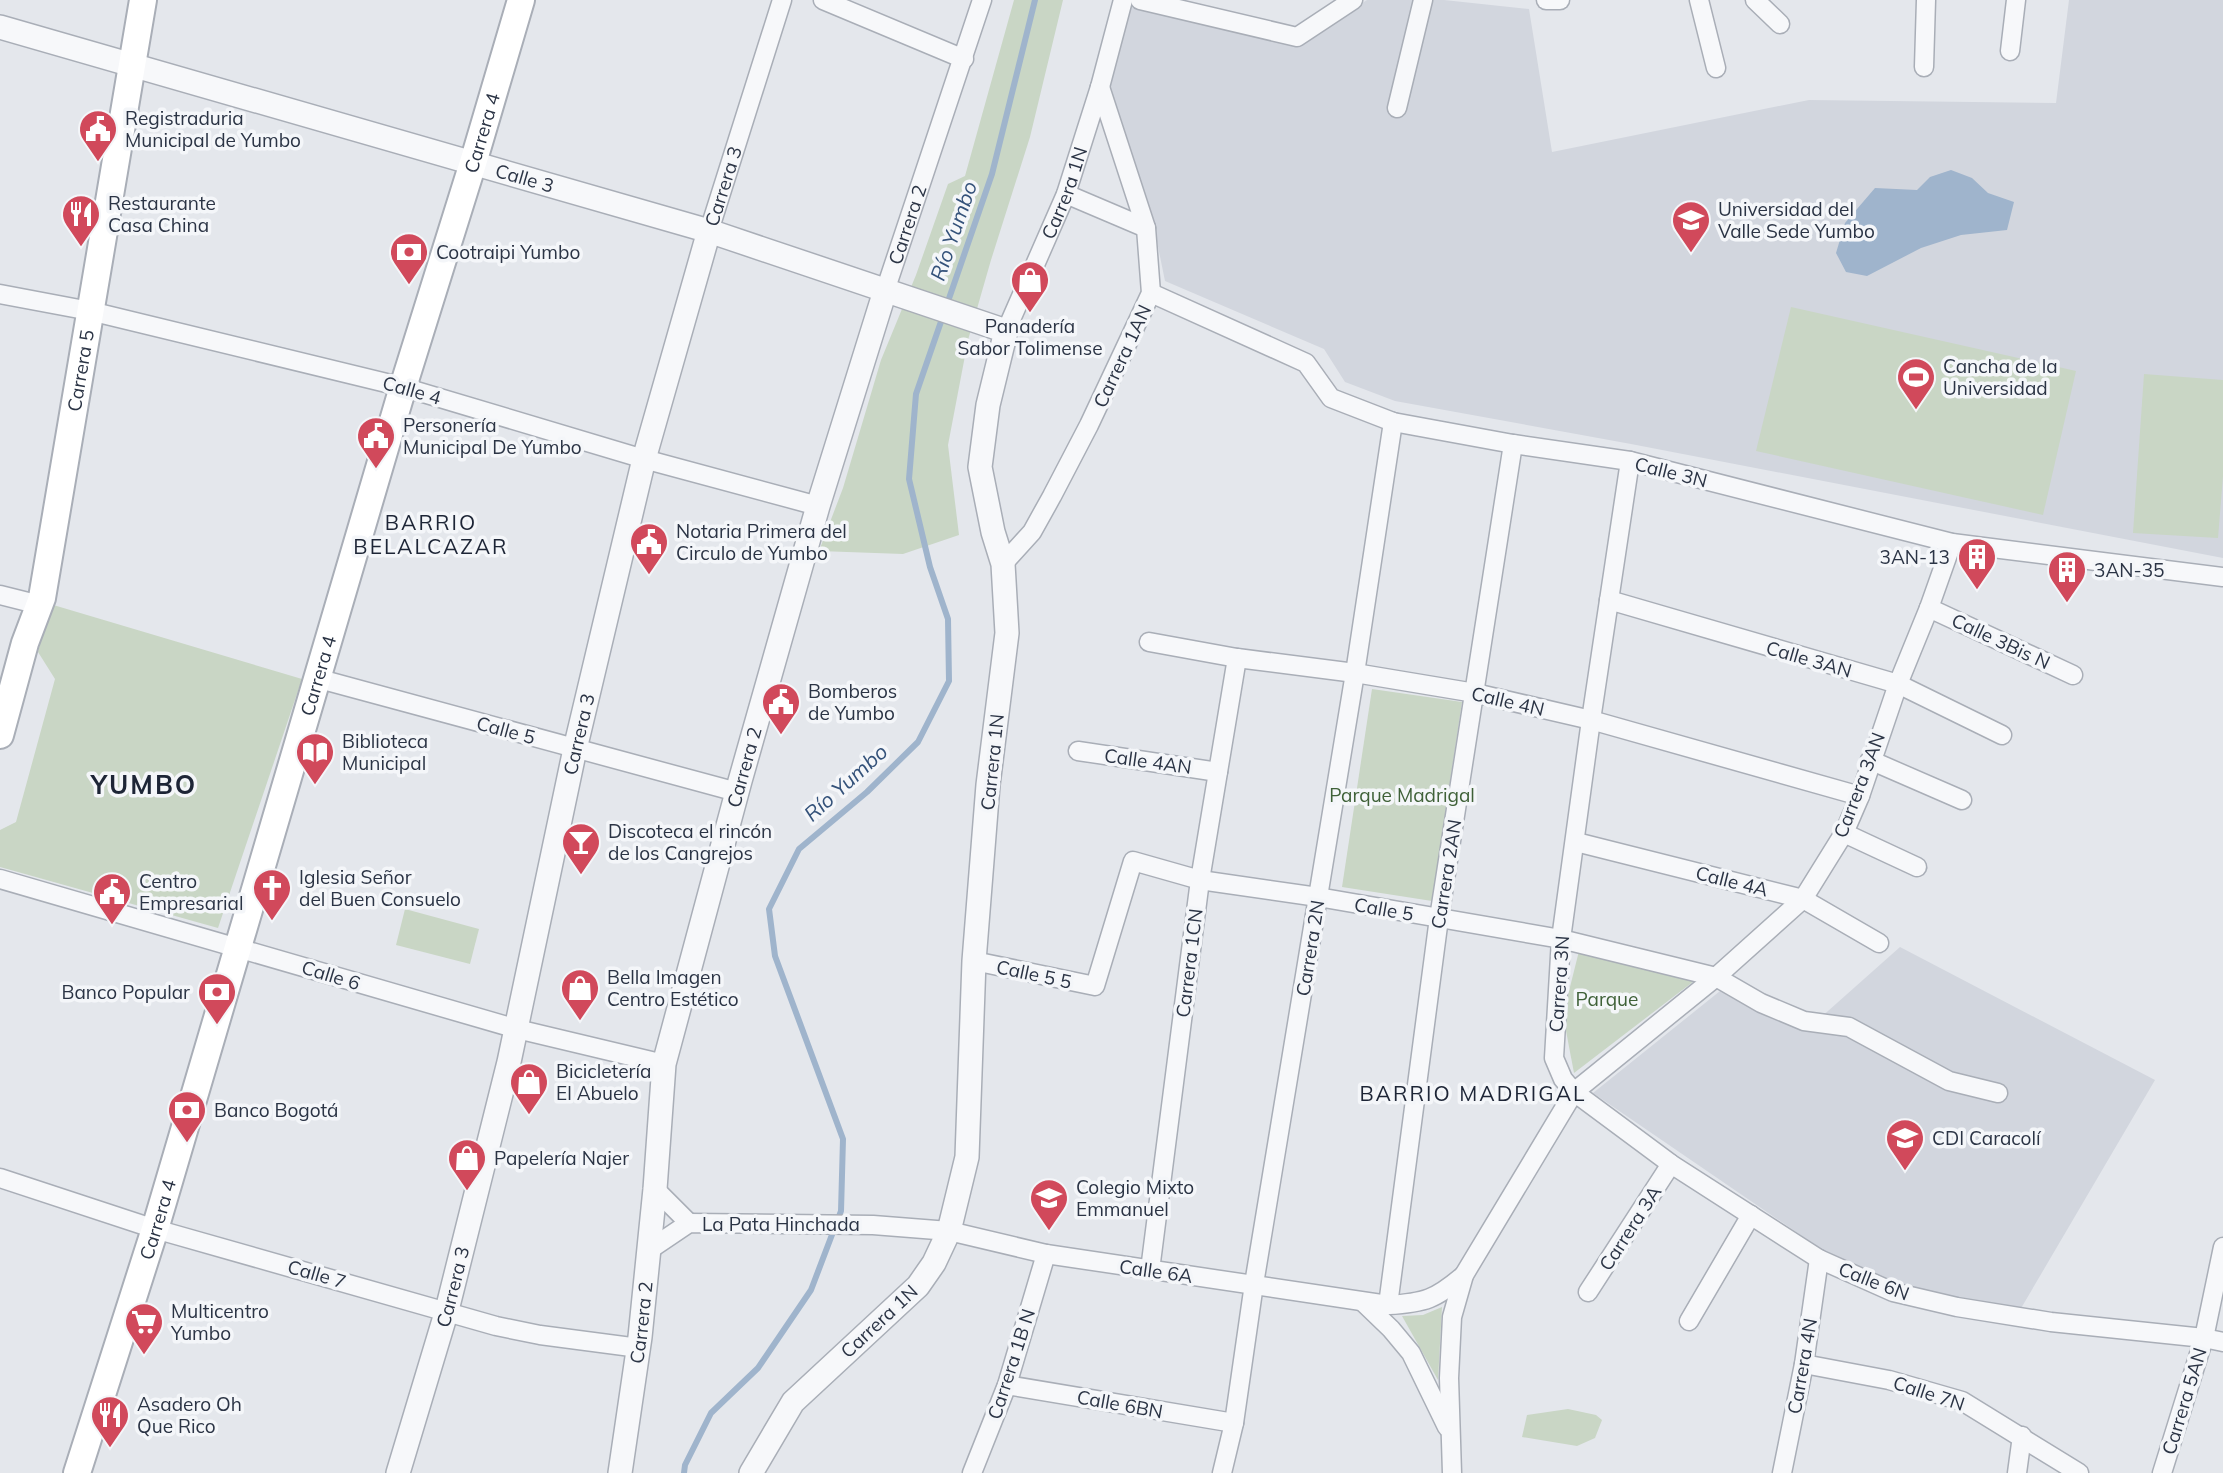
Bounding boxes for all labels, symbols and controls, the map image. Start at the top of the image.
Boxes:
street label: Carrera 4 [459,90,505,176]
place label: Registraduria Municipal de Yumbo [125,106,301,152]
public building icon: Registraduria Municipal de Yumbo [77,108,119,163]
street label: Carrera 3 [699,143,747,229]
street label: Carrera 1N [1036,144,1092,243]
street label: Calle 3 [493,158,557,198]
water label: Río Yumbo [924,178,982,284]
street label: Carrera 2 [883,182,932,268]
place label: Restaurante Casa China [108,191,216,237]
restaurant icon: Restaurante Casa China [60,193,102,248]
place label: Universidad del Valle Sede Yumbo [1718,197,1875,243]
school or university icon: Universidad del Valle Sede Yumbo [1670,199,1712,254]
bank icon: Cootraipi Yumbo [388,231,430,286]
place label: Cootraipi Yumbo [436,240,580,264]
shop icon: Panadería Sabor Tolimense [1009,259,1051,314]
street label: Carrera 1AN [1088,301,1156,411]
place label: Panadería Sabor Tolimense [957,314,1103,360]
street label: Carrera 5 [62,328,99,413]
place label: Cancha de la Universidad [1943,354,2058,400]
sports icon: Cancha de la Universidad [1895,356,1937,411]
street label: Calle 4 [380,370,444,410]
place label: Personería Municipal De Yumbo [403,413,582,459]
public building icon: Personería Municipal De Yumbo [355,415,397,470]
street label: Calle 3N [1632,451,1710,493]
district label: BARRIO BELALCAZAR [353,509,509,559]
place label: Notaria Primera del Circulo de Yumbo [676,519,847,565]
public building icon: Notaria Primera del Circulo de Yumbo [628,521,670,576]
building icon: 3AN-13 [1956,536,1998,591]
place label: 3AN-13 [1880,545,1950,569]
building icon: 3AN-35 [2046,549,2088,604]
place label: 3AN-35 [2094,558,2165,582]
street label: Calle 3Bis N [1948,608,2054,674]
street label: Carrera 4 [295,633,341,719]
street label: Calle 3AN [1763,635,1855,683]
place label: Bomberos de Yumbo [808,679,897,725]
public building icon: Bomberos de Yumbo [760,681,802,736]
street label: Calle 4N [1469,681,1547,721]
street label: Carrera 3 [558,691,600,777]
street label: Calle 5 [474,711,538,749]
street label: Carrera 1N [975,713,1009,811]
street label: Carrera 2 [721,724,767,810]
place label: Biblioteca Municipal [342,729,428,775]
street label: Carrera 3AN [1828,729,1890,841]
library icon: Biblioteca Municipal [294,731,336,786]
water label: Río Yumbo [798,738,892,827]
street label: Calle 4AN [1103,743,1193,779]
district label: YUMBO [90,768,197,801]
park label: Parque Madrigal [1329,783,1475,807]
street label: Carrera 2AN [1425,817,1467,931]
place label: Discoteca el rincón de los Cangrejos [608,819,772,865]
bar icon: Discoteca el rincón de los Cangrejos [560,821,602,876]
street label: Calle 4A [1693,860,1771,902]
place label: Iglesia Señor del Buen Consuelo [299,865,461,911]
church icon: Iglesia Señor del Buen Consuelo [251,867,293,922]
place label: Centro Empresarial [139,869,244,915]
public building icon: Centro Empresarial [91,871,133,926]
street label: Calle 5 [1352,892,1416,926]
street label: Carrera 2N [1291,898,1329,998]
street label: Carrera 1CN [1170,907,1208,1019]
street label: Carrera 3N [1544,935,1574,1033]
street label: Calle 5 5 [994,954,1074,994]
street label: Calle 6 [299,955,363,995]
place label: Bella Imagen Centro Estético [607,965,739,1011]
shop icon: Bella Imagen Centro Estético [559,967,601,1022]
bank icon: Banco Popular [196,971,238,1026]
place label: Banco Popular [62,980,190,1004]
park label: Parque [1576,987,1638,1011]
place label: Bicicletería El Abuelo [556,1059,651,1105]
shop icon: Bicicletería El Abuelo [508,1061,550,1116]
district label: BARRIO MADRIGAL [1359,1080,1587,1106]
bank icon: Banco Bogotá [166,1089,208,1144]
place label: Banco Bogotá [214,1098,339,1122]
school or university icon: CDI Caracolí [1884,1117,1926,1172]
place label: CDI Caracolí [1932,1126,2042,1150]
shop icon: Papelería Najer [446,1137,488,1192]
place label: Papelería Najer [494,1146,629,1170]
place label: Colegio Mixto Emmanuel [1076,1175,1194,1221]
street label: Carrera 4 [134,1177,181,1263]
school or university icon: Colegio Mixto Emmanuel [1028,1177,1070,1232]
street label: Carrera 3A [1594,1181,1666,1275]
street label: La Pata Hinchada [702,1212,860,1236]
street label: Carrera 3 [430,1244,474,1330]
street label: Calle 7 [285,1254,349,1294]
street label: Calle 6A [1118,1254,1194,1288]
street label: Calle 6N [1835,1257,1913,1305]
street label: Carrera 1N [835,1279,923,1363]
street label: Carrera 2 [624,1280,658,1365]
place label: Multicentro Yumbo [170,1299,269,1345]
supermarket icon: Multicentro Yumbo [123,1301,165,1356]
street label: Carrera 1B N [982,1306,1040,1422]
street label: Carrera 4N [1782,1316,1822,1416]
street label: Carrera 5AN [2156,1345,2212,1457]
street label: Calle 7N [1890,1370,1968,1416]
street label: Calle 6BN [1075,1385,1165,1423]
place label: Asadero Oh Que Rico [137,1392,242,1438]
restaurant icon: Asadero Oh Que Rico [89,1394,131,1449]

